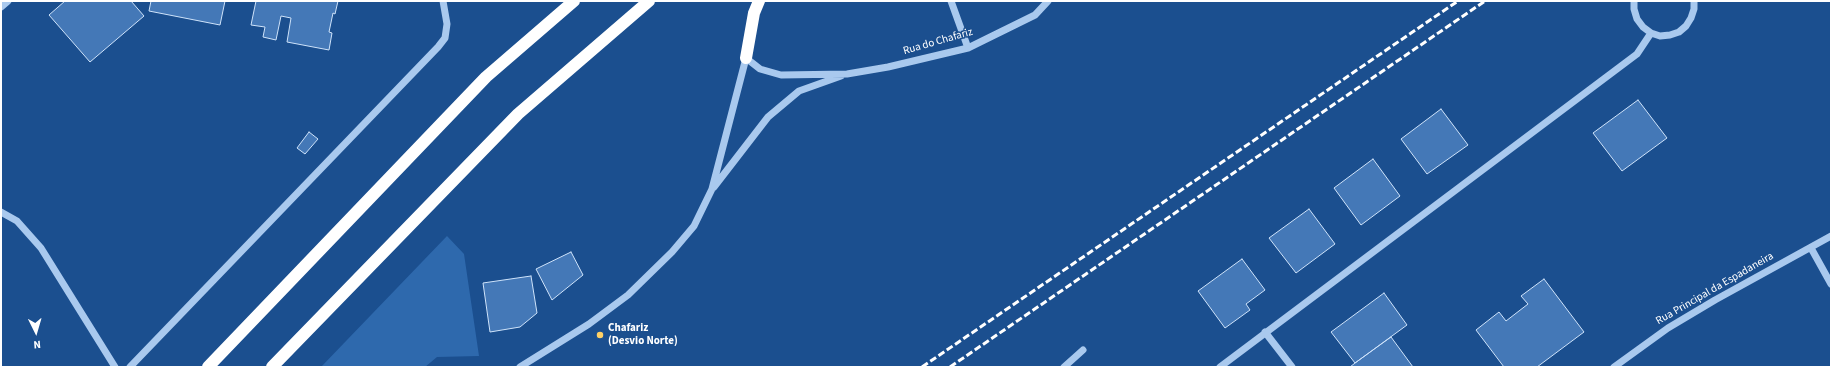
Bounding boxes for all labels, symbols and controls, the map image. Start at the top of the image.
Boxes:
street label: Rua do Chafariz [902,26,974,58]
street label: Rua Principal da Espadaneira [1654,250,1776,328]
north arrow [16,312,56,352]
place label: Chafariz (Desvio Norte) [608,322,678,348]
marker: Chafariz (Desvio Norte) [595,330,605,340]
text: N [33,337,41,352]

